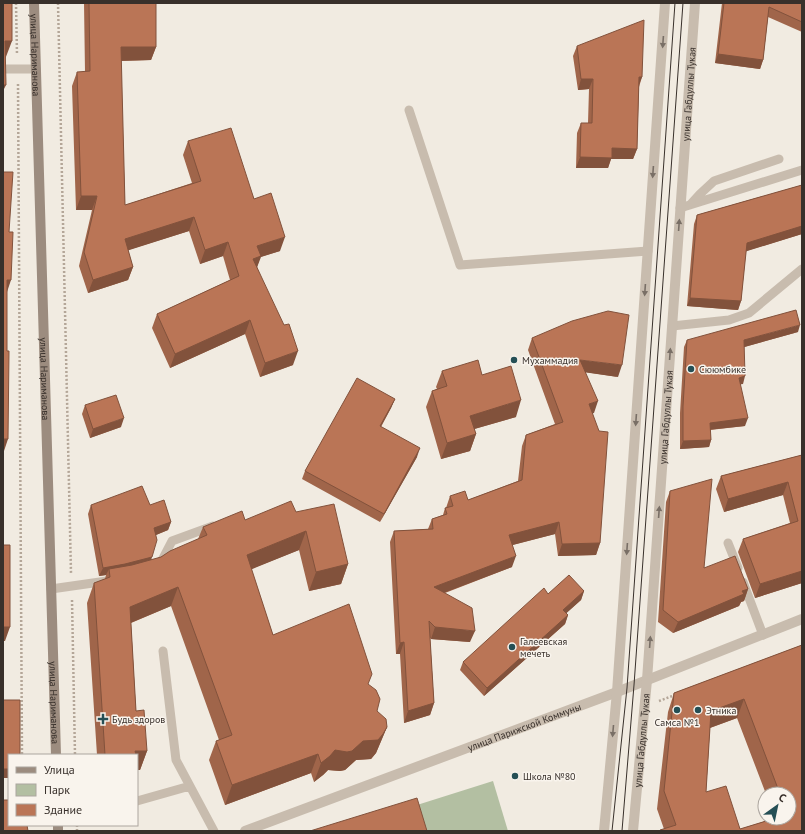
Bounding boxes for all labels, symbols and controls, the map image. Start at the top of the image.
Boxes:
street label: улица Нариманова [28,13,43,97]
one-way arrow [659,36,666,48]
street label: улица Габдуллы Тукая [679,46,698,142]
one-way arrow [650,166,657,178]
one-way arrow [675,219,682,231]
one-way arrow [642,284,649,296]
street label: улица Нариманова [37,337,53,421]
one-way arrow [666,348,673,360]
place label: Мухаммадия [522,354,578,367]
marker: Мухаммадия [509,355,519,365]
place label: Сююмбике [699,363,746,376]
marker: Сююмбике [686,364,696,374]
street label: улица Габдуллы Тукая [656,370,675,465]
one-way arrow [632,414,639,426]
one-way arrow [655,506,662,518]
one-way arrow [623,543,630,555]
place label: Галеевская мечеть [520,635,568,660]
one-way arrow [646,635,653,648]
marker: Галеевская мечеть [507,642,517,652]
street label: улица Нариманова [47,661,62,744]
street label: улица Габдуллы Тукая [631,693,652,788]
street label: улица Парижской Коммуны [466,700,583,754]
place label: Этника [706,704,736,717]
marker: Самса №1 [672,705,682,715]
marker: Этника [693,705,703,715]
marker: Будь здоров [97,713,109,725]
place label: Будь здоров [112,713,165,726]
place label: Самса №1 [655,716,699,729]
one-way arrow [610,725,617,737]
legend [8,754,138,826]
text: Улица [44,762,75,777]
place label: Школа №80 [523,770,576,783]
marker: Школа №80 [510,771,520,781]
text: Парк [44,782,70,797]
north arrow [757,786,797,826]
text: С [776,790,789,805]
text: Здание [44,802,82,817]

